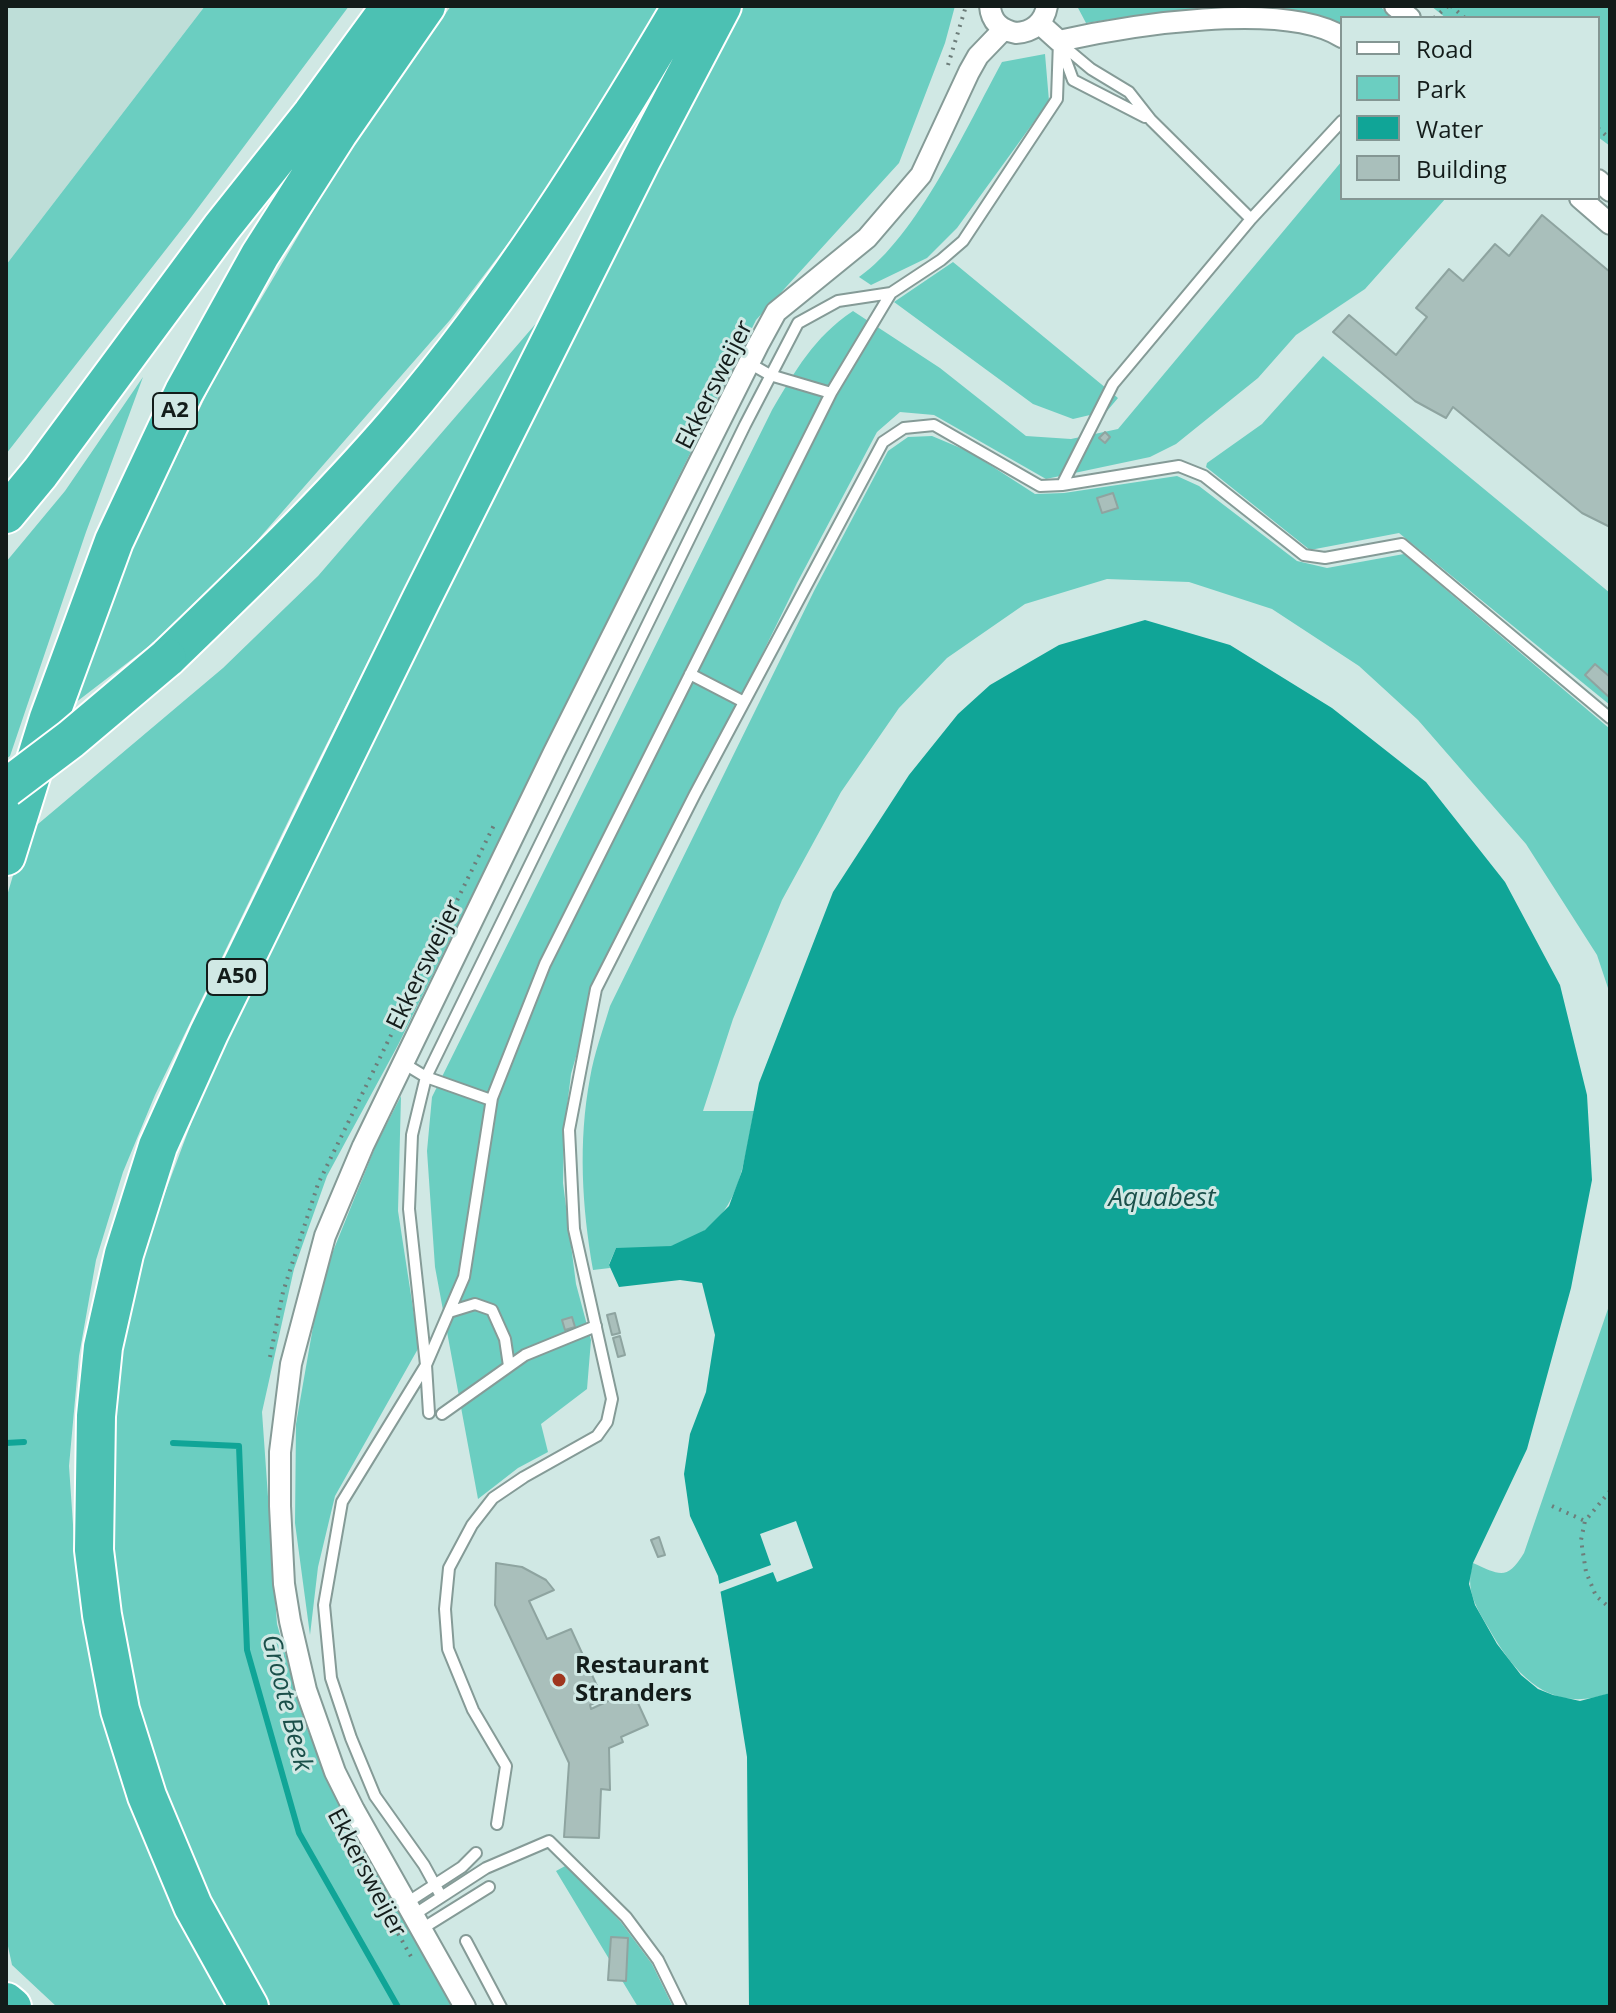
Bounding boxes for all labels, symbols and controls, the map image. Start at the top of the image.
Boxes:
legend [1340,16,1600,200]
text: Road [1416,32,1473,65]
text: Park [1416,72,1466,105]
text: Water [1416,112,1483,145]
text: Building [1416,152,1507,185]
street label: Ekkersweijer [670,316,760,454]
road number: A2 [153,393,197,429]
street label: Ekkersweijer [381,895,469,1035]
road number: A50 [207,959,267,995]
water label: Aquabest [1108,1183,1216,1215]
water label: Groote Beek [254,1631,318,1775]
place label: Restaurant Stranders [575,1652,709,1708]
marker: Restaurant Stranders [550,1671,568,1689]
street label: Ekkersweijer [320,1804,412,1942]

